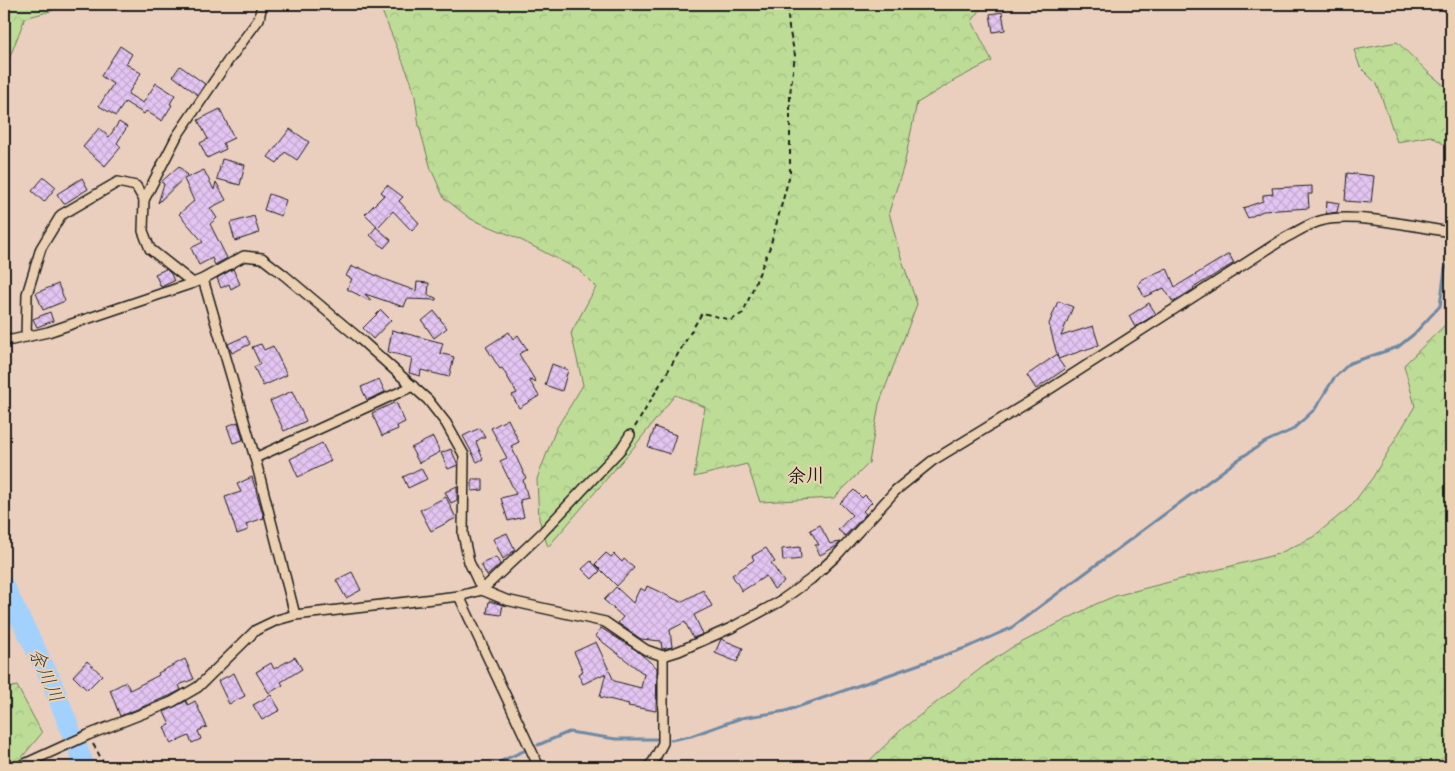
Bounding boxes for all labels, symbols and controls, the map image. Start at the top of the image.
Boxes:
district label: 余川 [787,464,825,487]
water label: 余川川 [24,644,69,706]

